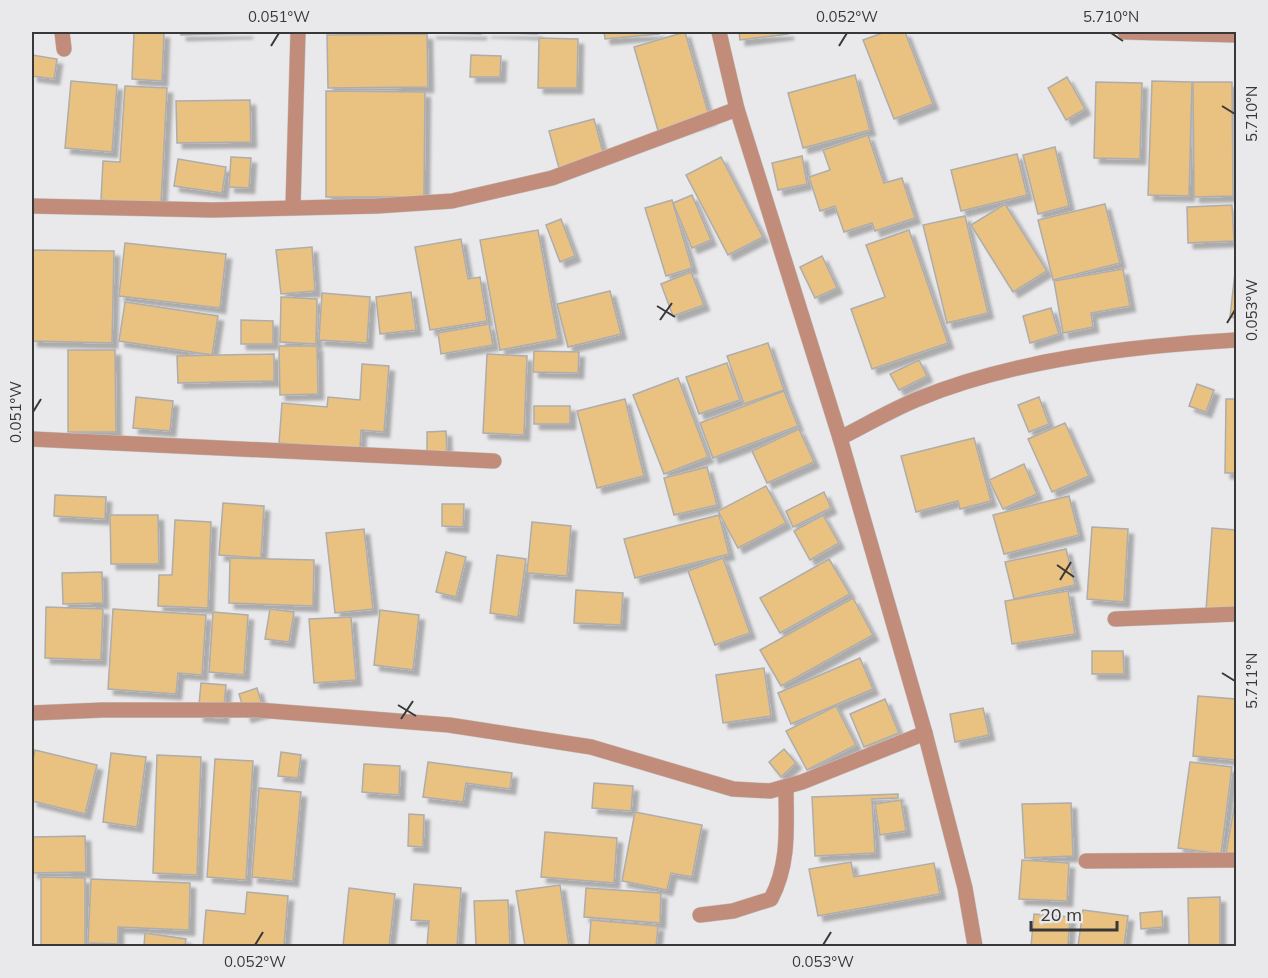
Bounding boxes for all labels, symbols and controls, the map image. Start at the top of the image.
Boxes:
text: 0.051°W [248,7,310,26]
text: 0.052°W [816,7,878,26]
text: 5.710°N [1083,7,1139,26]
text: 5.710°N [1242,86,1261,142]
text: 0.053°W [1242,279,1261,341]
text: 0.051°W [6,381,25,443]
text: 5.711°N [1242,653,1261,709]
scale bar [1031,894,1116,932]
text: 20 m [1040,903,1082,926]
text: 0.052°W [224,952,286,971]
text: 0.053°W [792,952,854,971]

